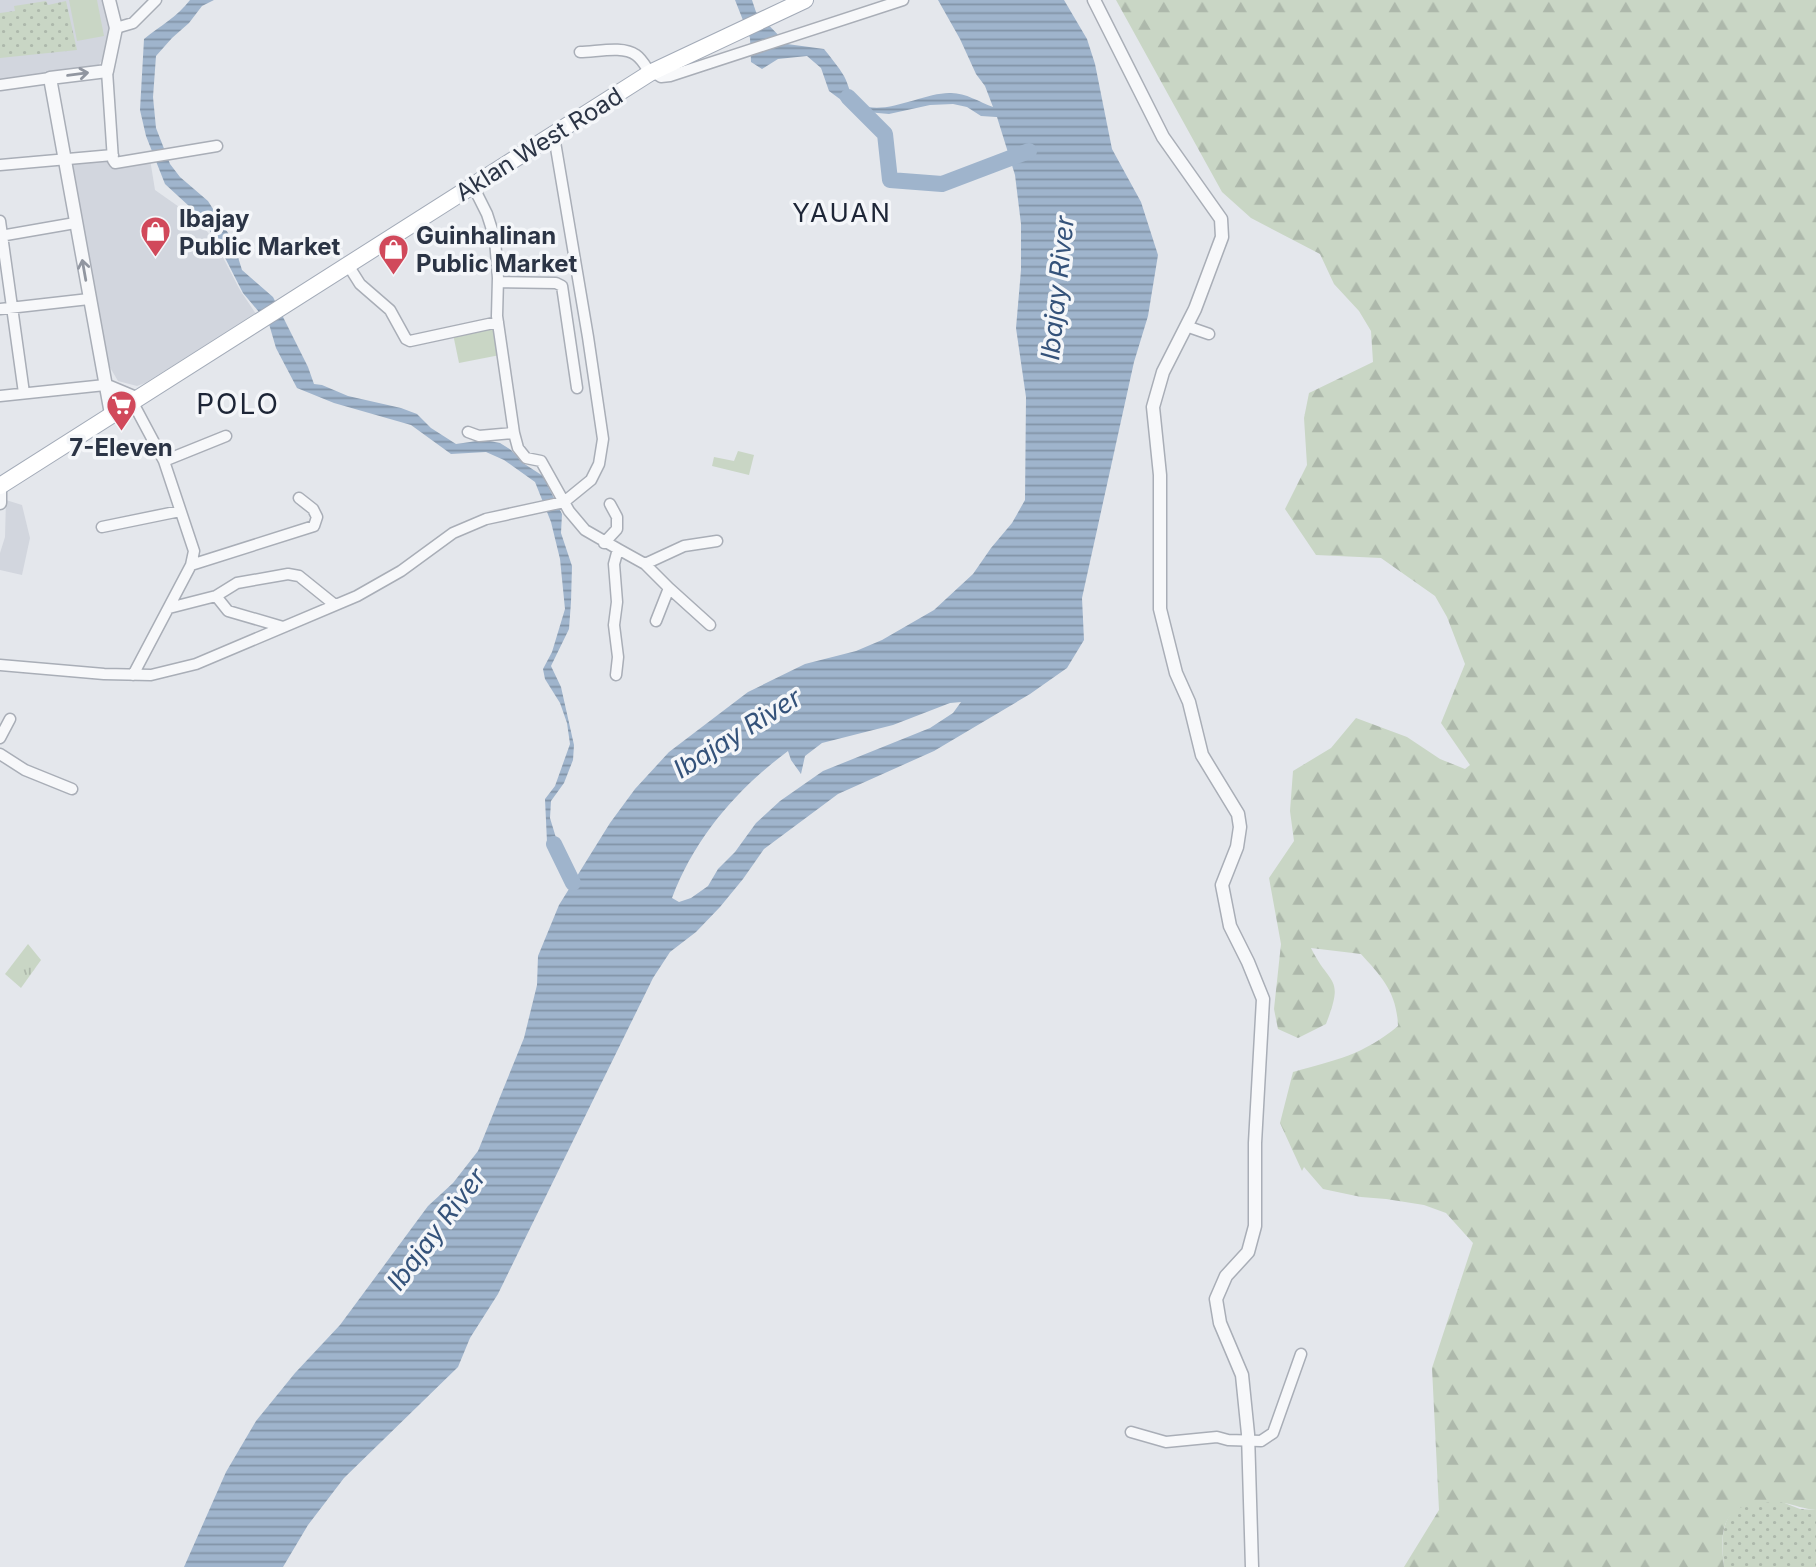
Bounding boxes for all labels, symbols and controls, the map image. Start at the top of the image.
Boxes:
one-way arrow [67,68,89,81]
street label: Aklan West Road [450,81,628,207]
district label: YAUAN [792,197,892,228]
place label: Ibajay Public Market [179,204,341,261]
water label: Ibajay River [1034,213,1080,362]
shop icon: Ibajay Public Market [139,215,173,259]
place label: Guinhalinan Public Market [416,221,578,278]
shop icon: Guinhalinan Public Market [376,232,410,276]
one-way arrow [77,259,90,282]
district label: POLO [196,387,280,421]
supermarket icon: 7-Eleven [104,388,138,432]
place label: 7-Eleven [69,433,173,462]
water label: Ibajay River [667,681,808,784]
water label: Ibajay River [380,1161,493,1296]

